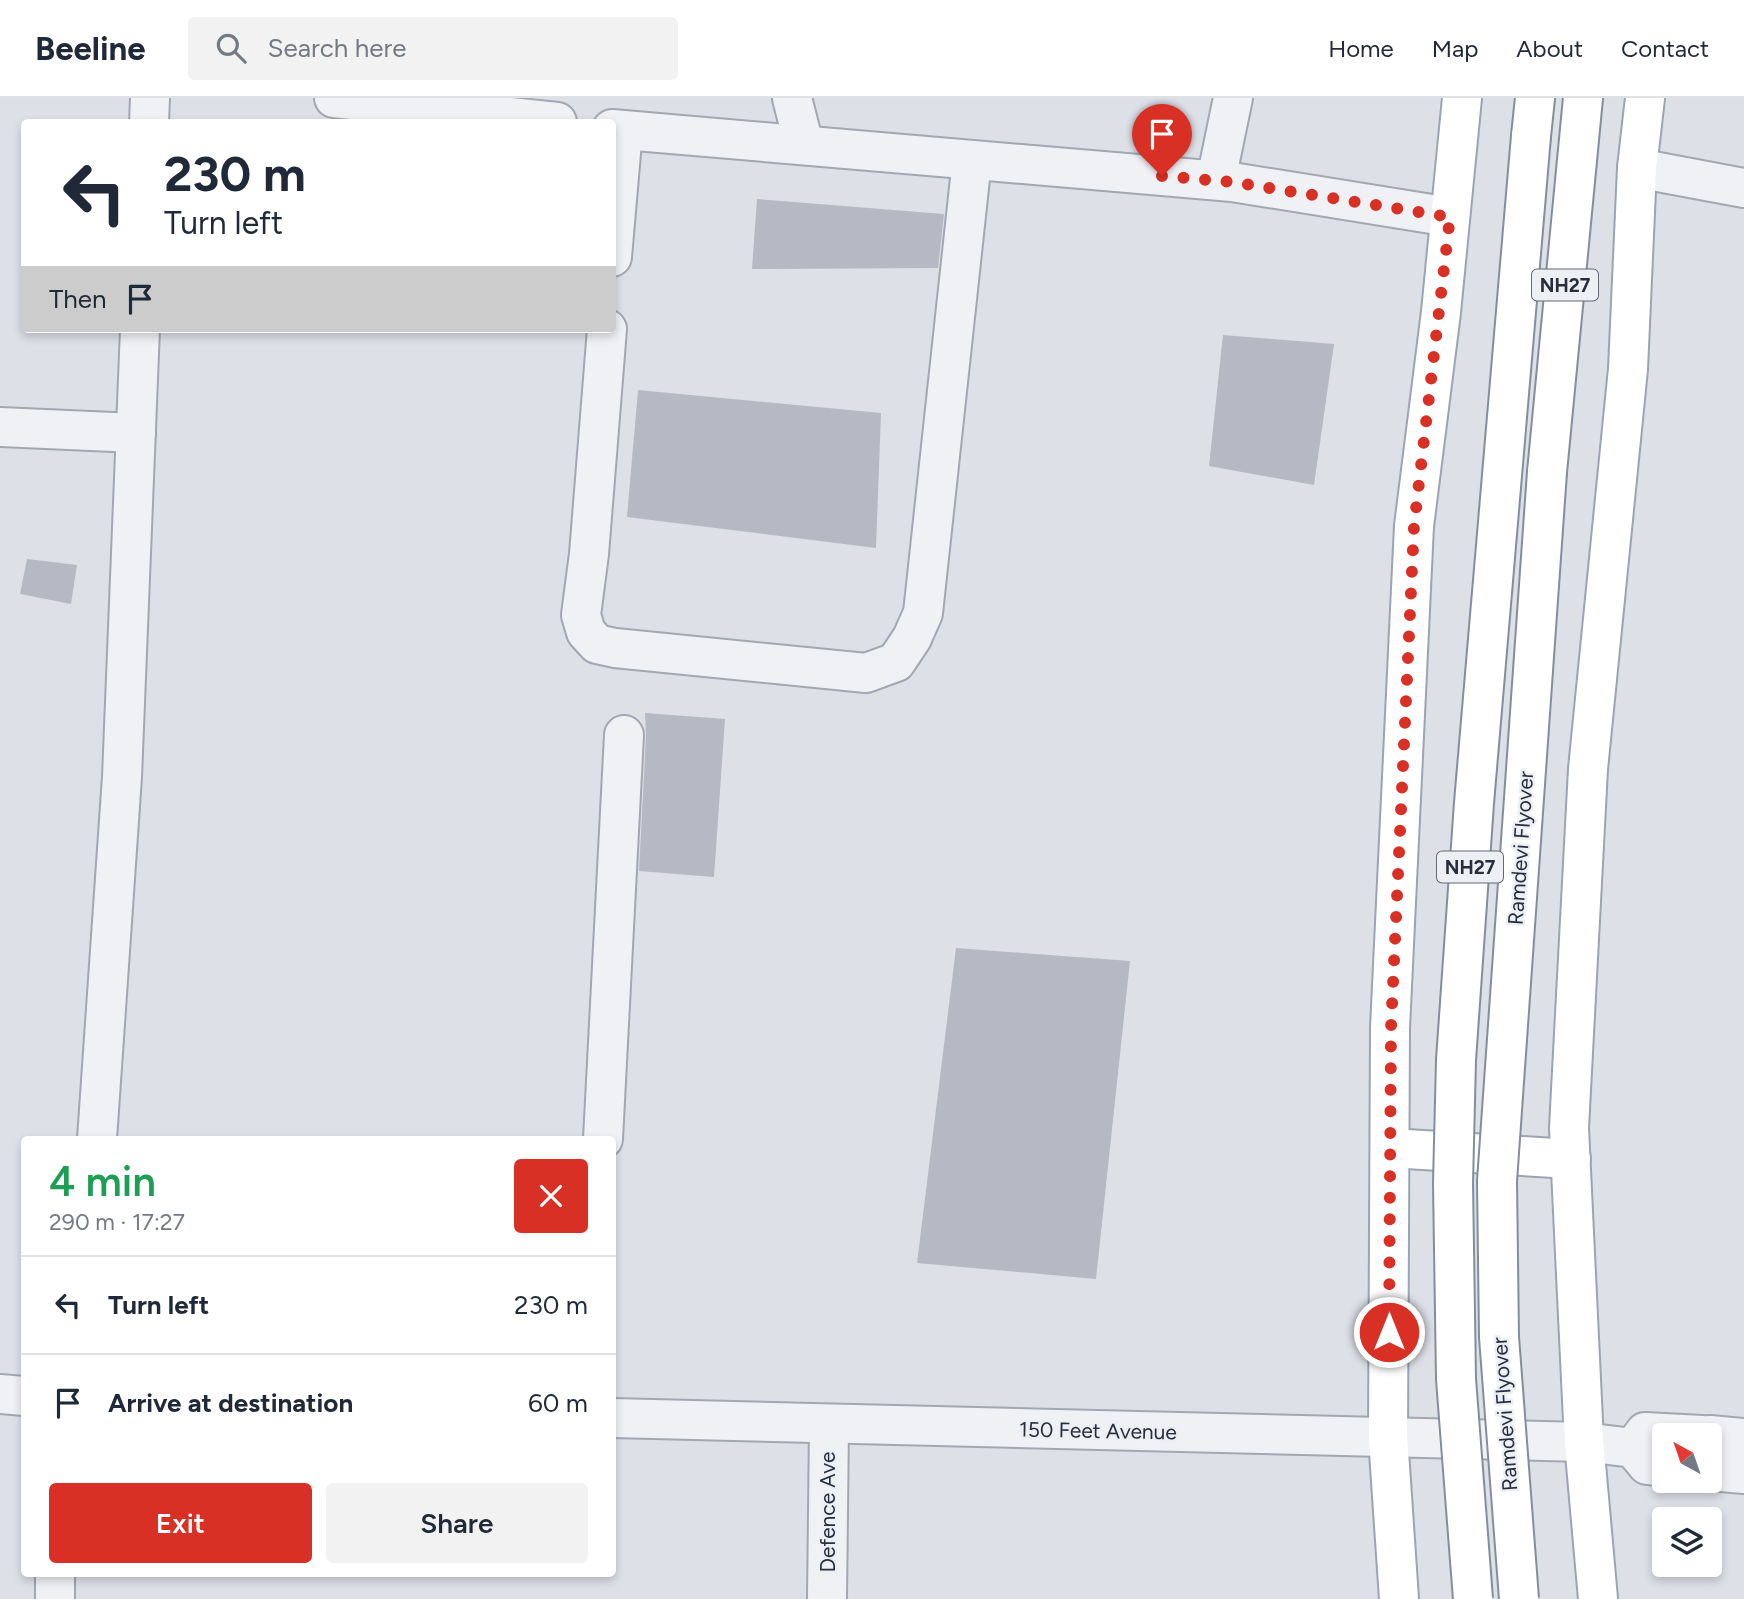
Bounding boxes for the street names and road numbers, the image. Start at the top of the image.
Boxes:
road number: NH27 [1532,270,1598,300]
street label: Ramdevi Flyover [1503,770,1538,926]
road number: NH27 [1437,852,1503,882]
street label: Ramdevi Flyover [1487,1336,1522,1492]
street label: 150 Feet Avenue [1019,1417,1177,1444]
street label: Defence Ave [815,1452,840,1572]

